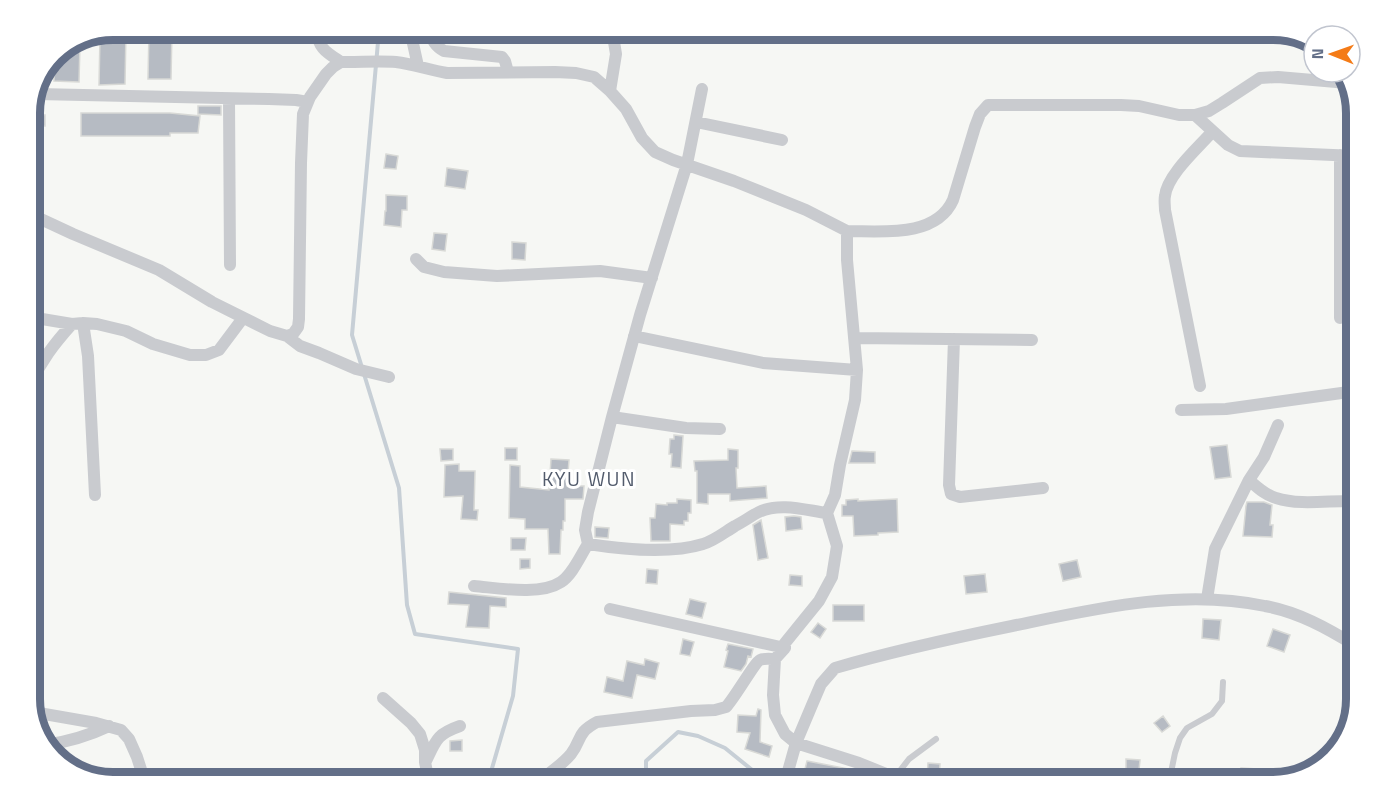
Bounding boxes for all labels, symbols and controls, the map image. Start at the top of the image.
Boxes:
north arrow [1302,24,1362,84]
text: N [1305,48,1329,59]
district label: KYU WUN [542,463,636,494]

